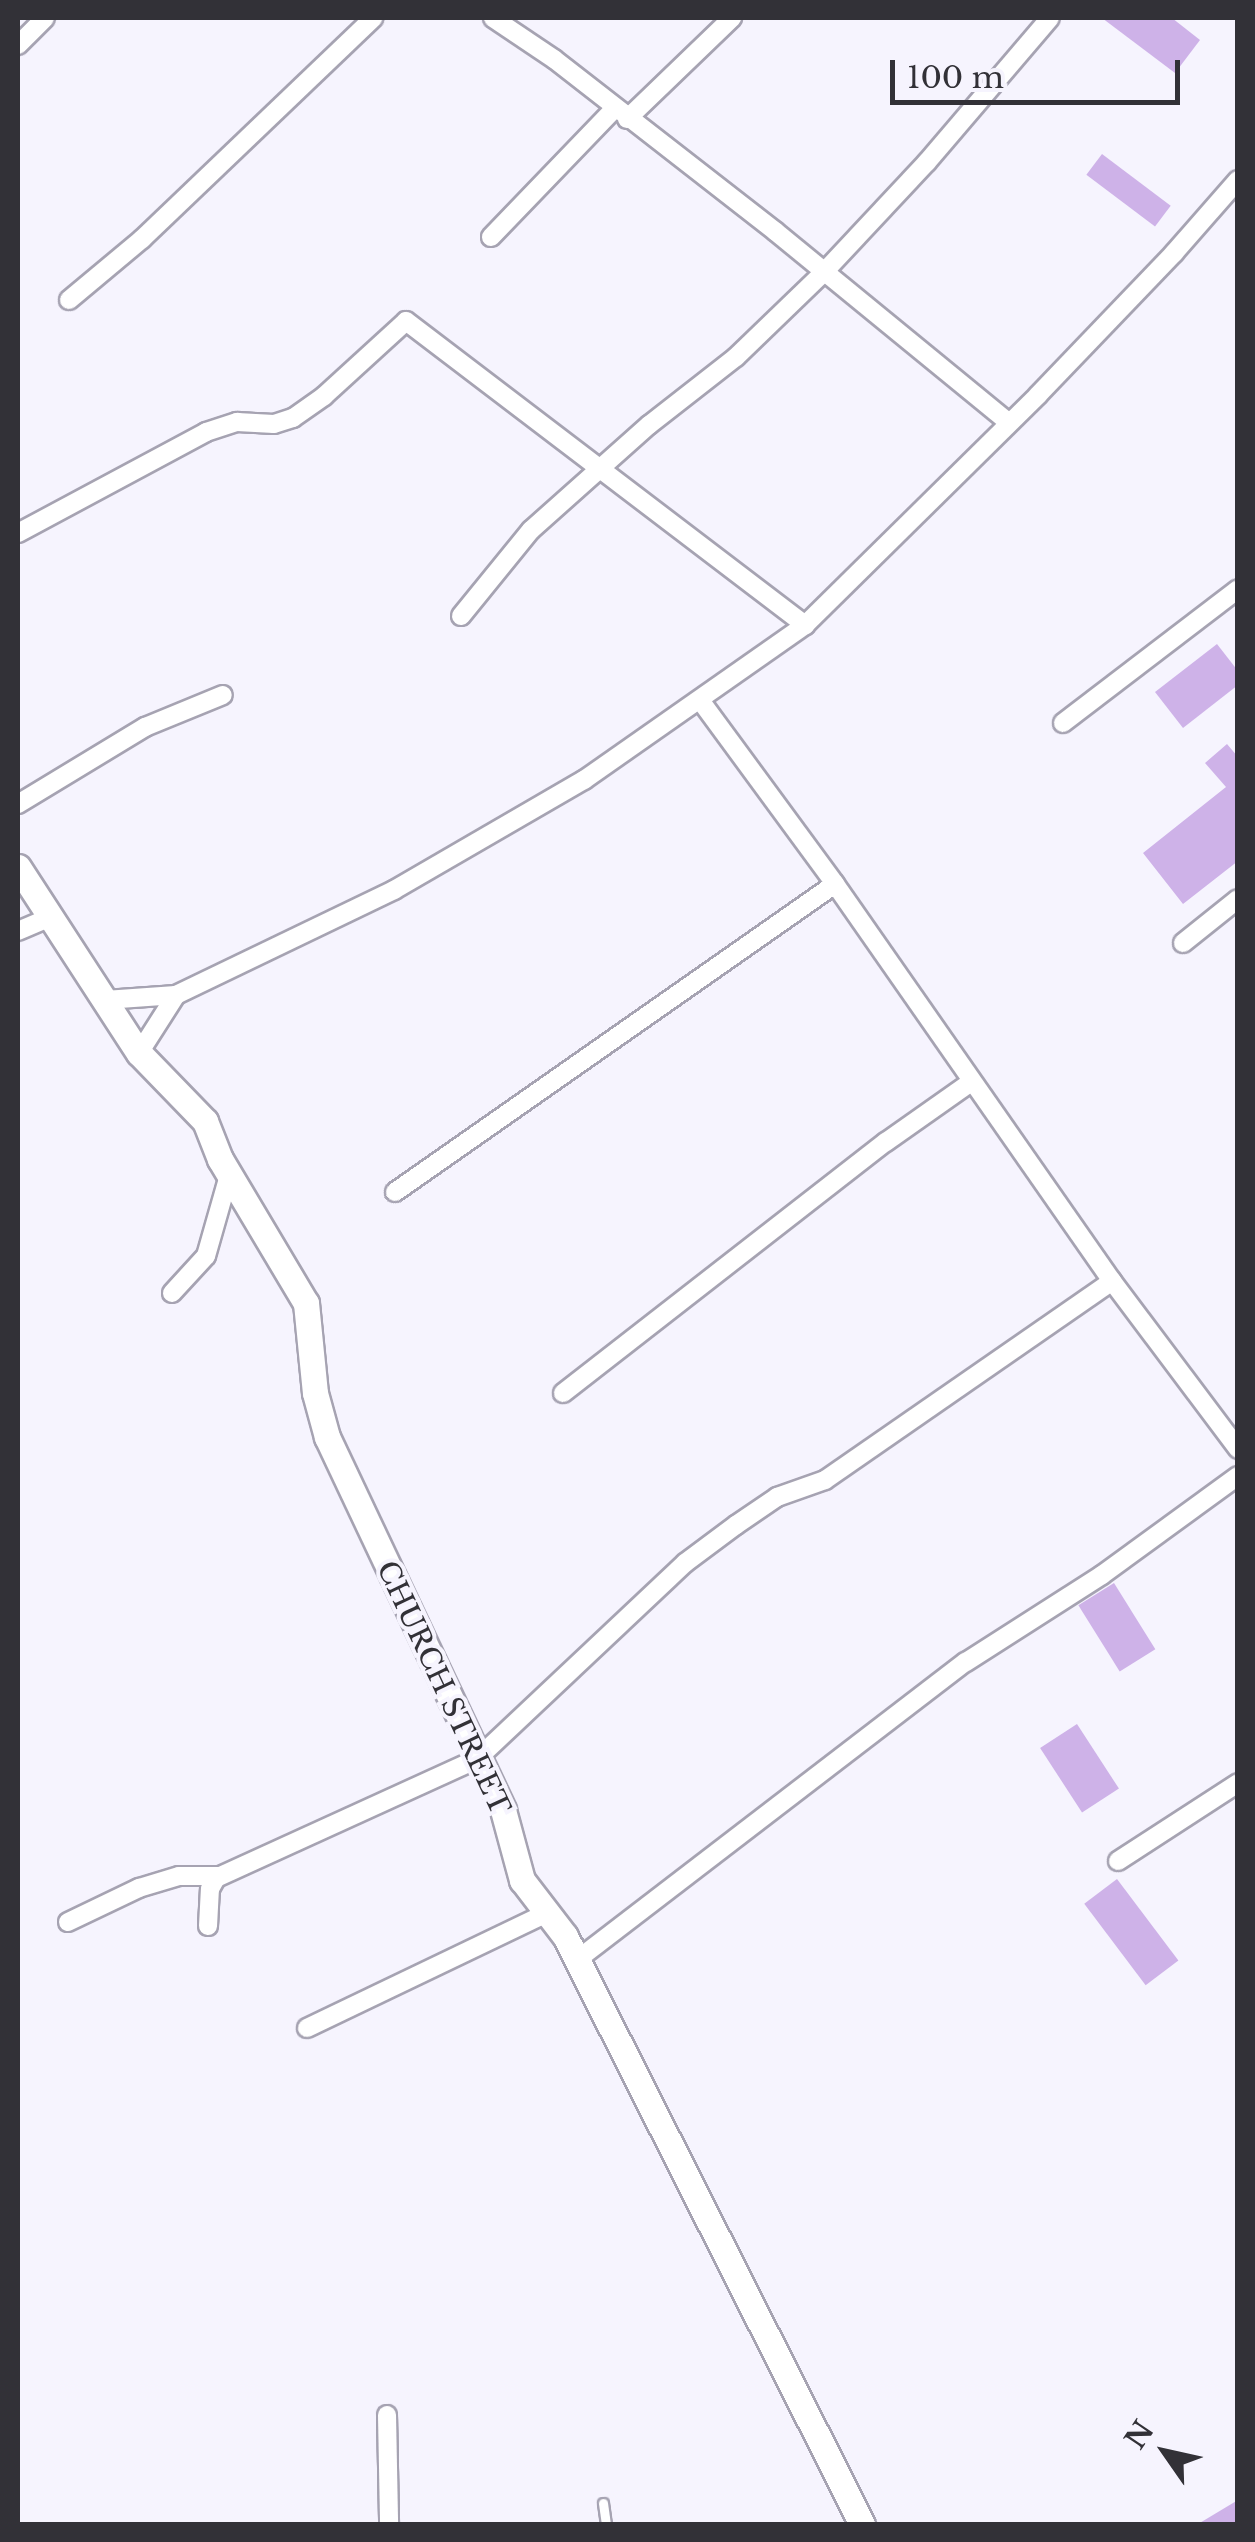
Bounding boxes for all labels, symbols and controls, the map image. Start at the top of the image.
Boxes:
scale bar [895,40,1185,102]
text: 100 m [907,59,1004,96]
street label: CHURCH STREET [369,1556,517,1820]
north arrow [1115,2402,1215,2502]
text: N [1118,2414,1162,2456]

